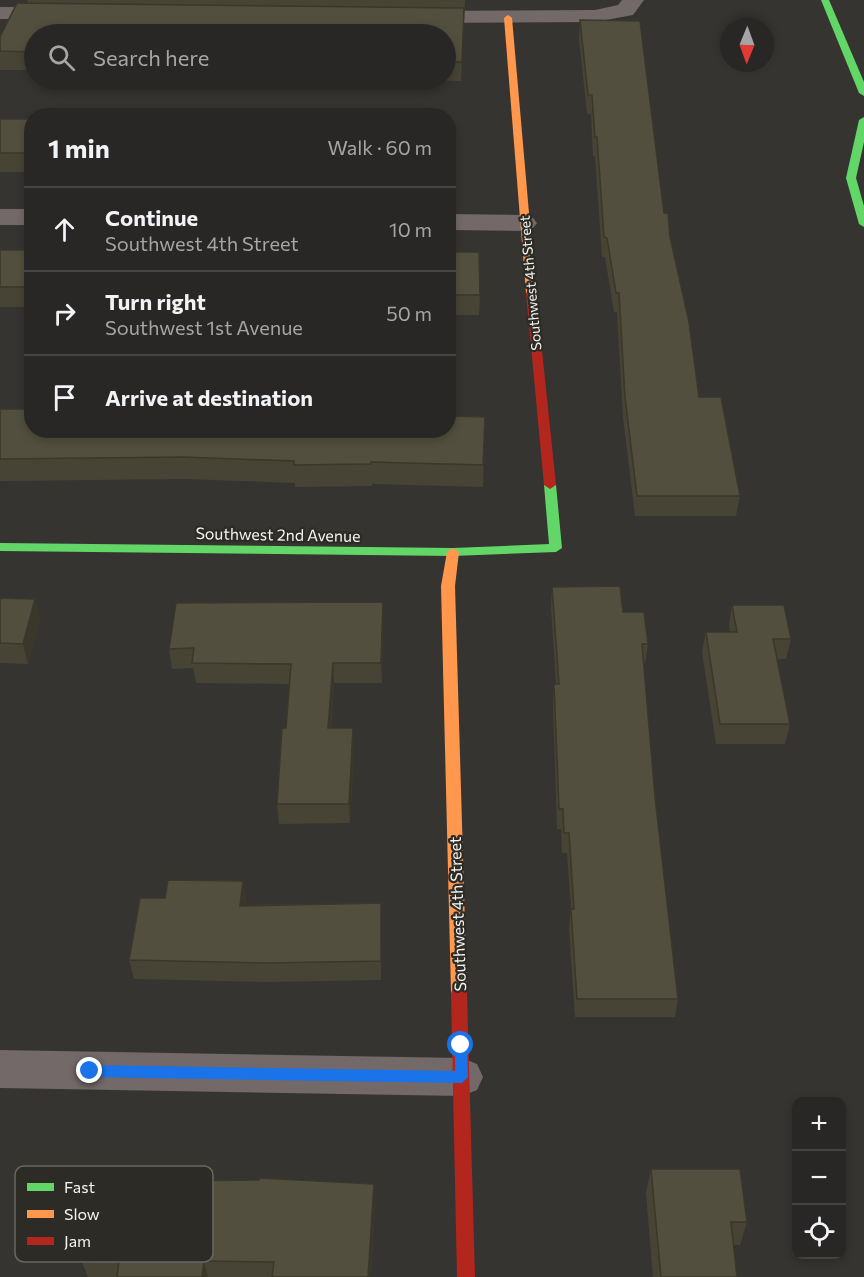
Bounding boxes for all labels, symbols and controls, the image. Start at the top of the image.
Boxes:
north arrow [720,18,774,72]
search box [24,24,456,90]
icon: search [45,41,78,74]
text: Search here [93,44,209,71]
text: 1 min [48,132,110,163]
text: Walk · 60 m [327,135,432,159]
text: Continue [105,204,198,231]
icon: ahead [48,213,81,246]
street label: Southwest 4th Street [516,215,544,351]
text: 10 m [389,217,432,241]
text: Southwest 4th Street [105,231,299,255]
text: Turn right [105,288,206,315]
icon: right [48,297,81,330]
text: 50 m [386,301,432,325]
text: Southwest 1st Avenue [105,315,303,339]
icon: arrive [48,381,81,414]
text: Arrive at destination [105,384,313,411]
street label: Southwest 2nd Avenue [195,523,361,545]
street label: Southwest 4th Street [445,836,469,992]
route start [447,1031,473,1057]
route end [76,1057,102,1083]
map controls [792,1097,846,1259]
button: + [792,1097,846,1151]
button: − [792,1151,846,1205]
legend [15,1166,213,1262]
text: Fast [64,1177,95,1196]
text: Slow [64,1204,100,1223]
button: locate [792,1205,846,1259]
text: Jam [64,1231,91,1250]

